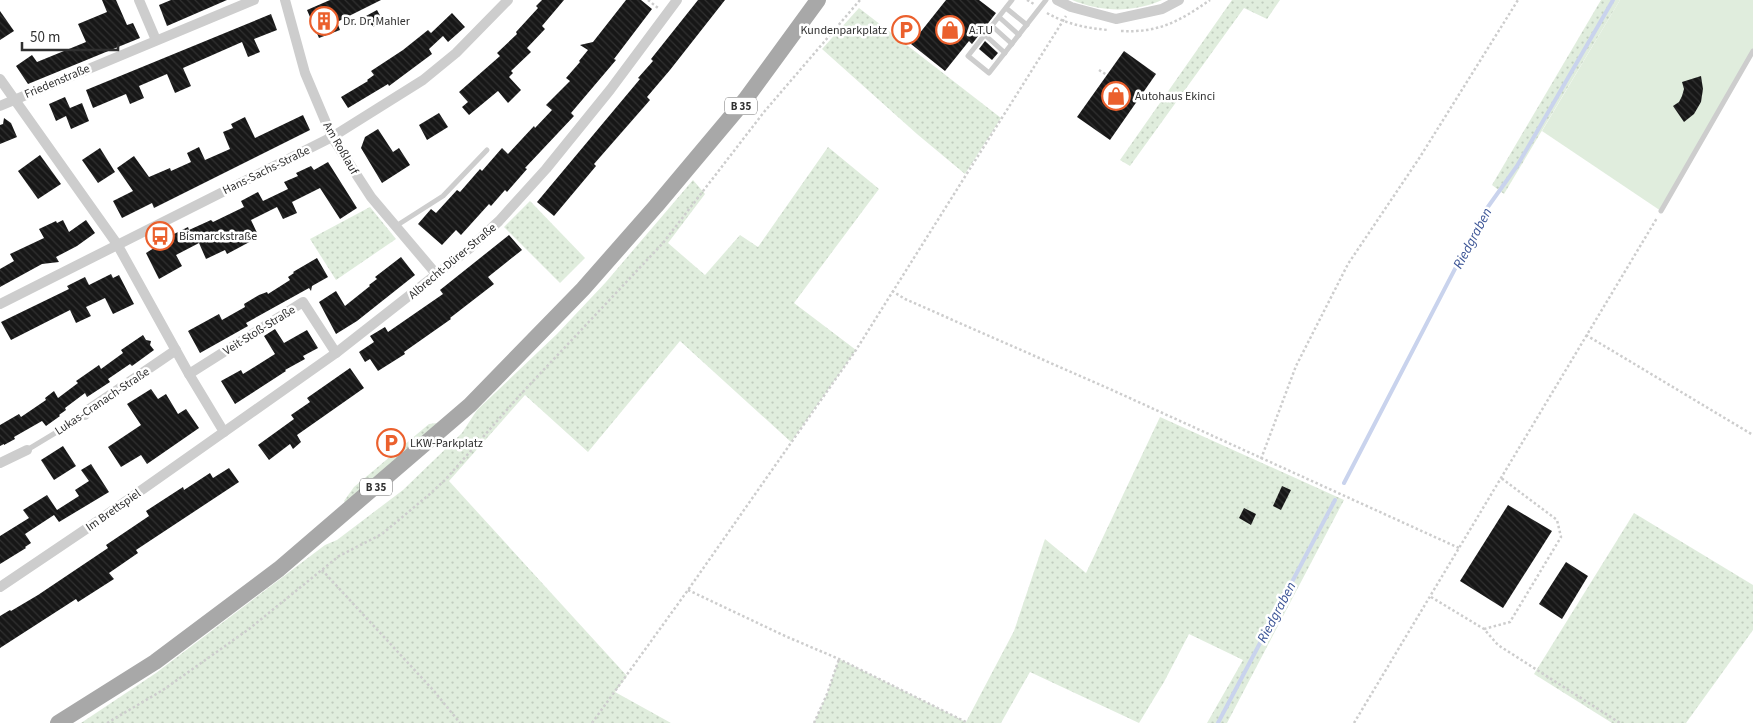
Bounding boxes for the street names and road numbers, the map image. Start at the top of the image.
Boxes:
street label: Friedenstraße [22,60,93,103]
road number: B 35 [725,98,757,114]
street label: Am Roßlauf [319,119,363,178]
street label: Hans-Sachs-Straße [220,142,313,199]
street label: Albrecht-Dürer-Straße [405,220,500,303]
street label: Veit-Stoß-Straße [220,301,299,359]
street label: Lukas-Cranach-Straße [52,363,153,439]
road number: B 35 [360,478,392,496]
street label: Im Brettspiel [82,485,144,536]

